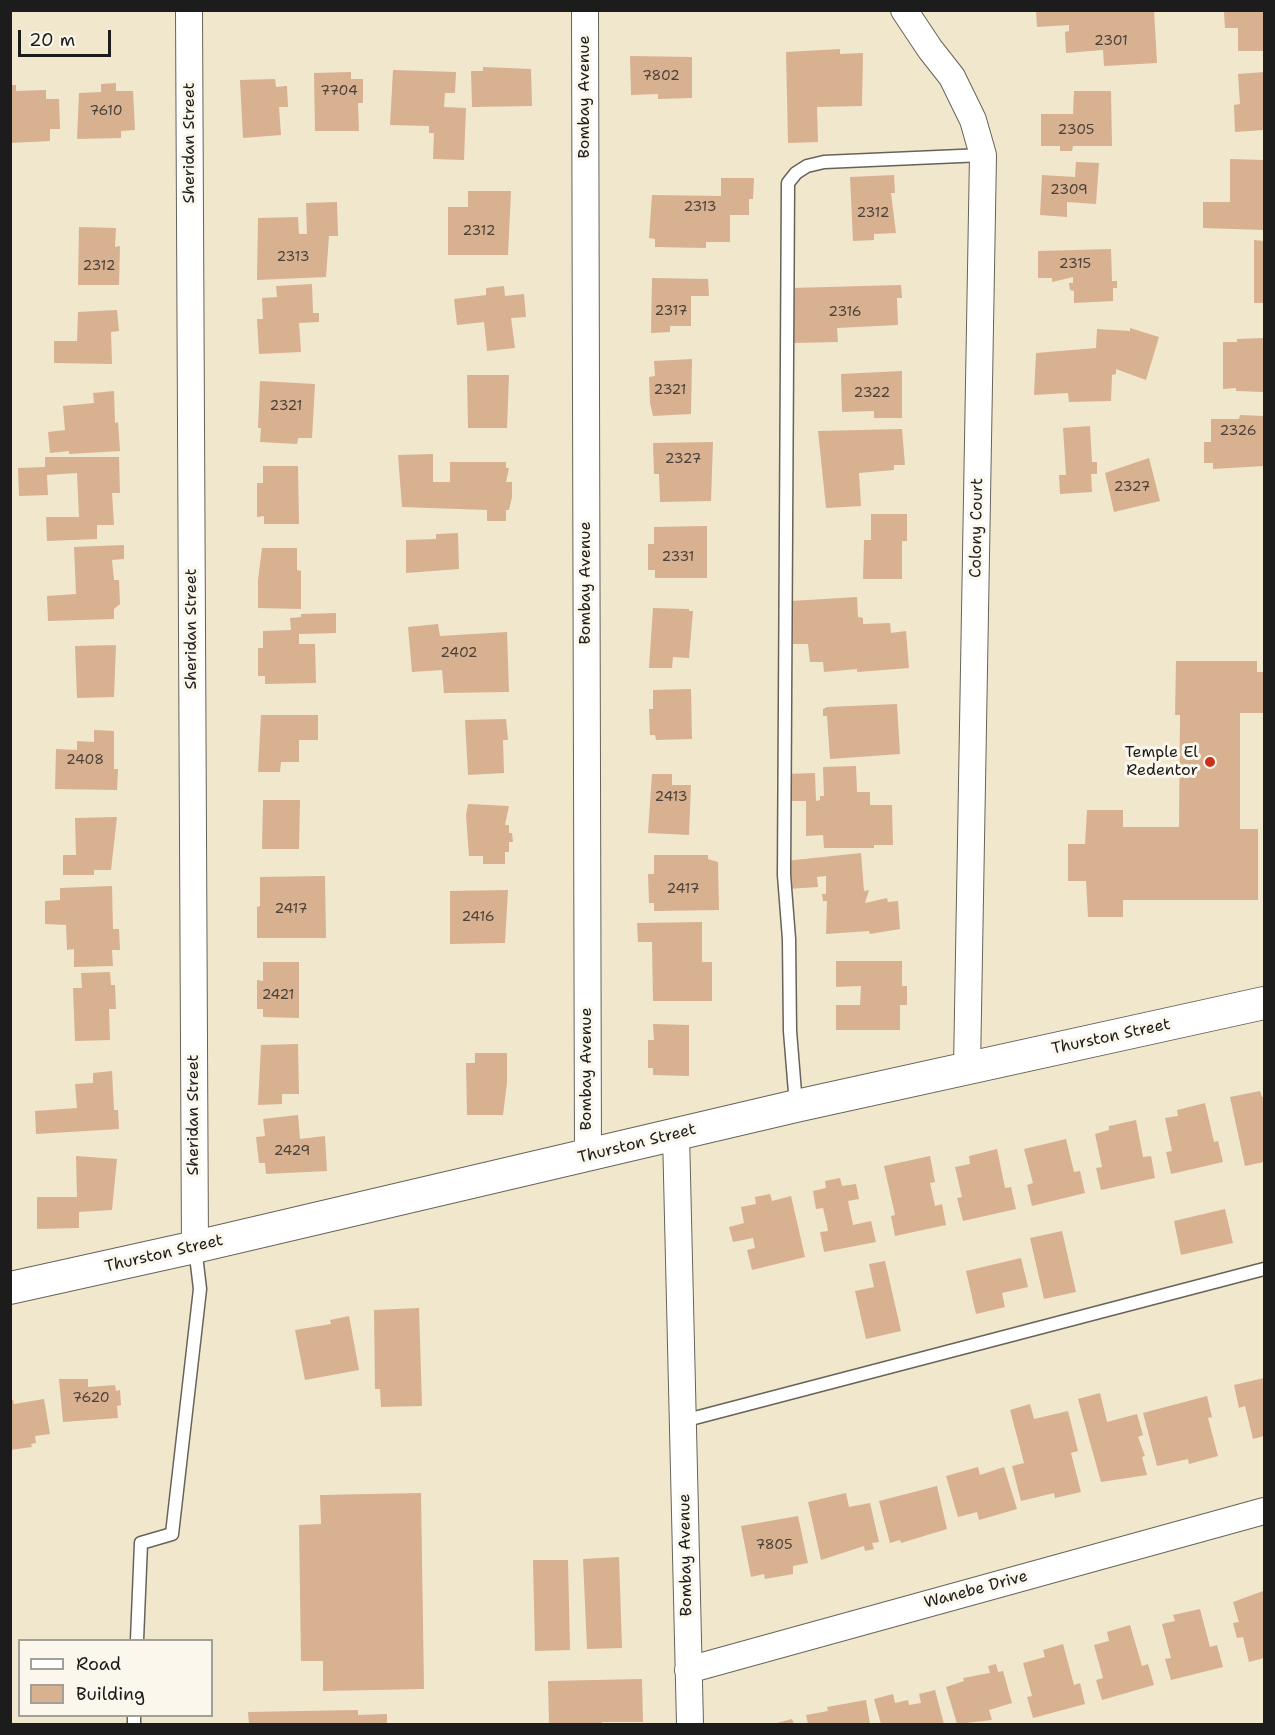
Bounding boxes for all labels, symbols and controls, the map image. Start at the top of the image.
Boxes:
scale bar [21,18,114,56]
text: 20 m [29,28,75,52]
house number: 2301 [1094,33,1128,49]
street label: Bombay Avenue [575,36,595,158]
house number: 7802 [642,68,680,84]
street label: Sheridan Street [180,82,200,204]
house number: 7704 [320,83,358,99]
house number: 7610 [89,103,123,119]
house number: 2305 [1058,122,1094,138]
house number: 2309 [1050,182,1088,198]
house number: 2313 [683,199,717,215]
house number: 2312 [856,205,890,221]
house number: 2312 [462,223,496,239]
house number: 2313 [276,249,310,265]
house number: 2315 [1059,256,1091,272]
house number: 2312 [82,258,116,274]
house number: 2317 [654,303,688,319]
house number: 2316 [828,304,862,320]
house number: 2321 [654,382,686,398]
house number: 2322 [854,385,890,401]
house number: 2321 [270,398,302,414]
house number: 2326 [1220,423,1256,439]
house number: 2327 [665,451,701,467]
street label: Colony Court [967,478,987,578]
house number: 2327 [1114,479,1150,495]
street label: Bombay Avenue [576,522,596,644]
house number: 2331 [662,549,694,565]
street label: Sheridan Street [182,568,202,690]
house number: 2402 [440,645,478,661]
place label: Temple El Redentor [1125,743,1198,781]
house number: 2408 [66,752,104,768]
marker: Temple El Redentor [1203,755,1217,769]
house number: 2413 [655,789,687,805]
house number: 2417 [667,881,699,897]
house number: 2417 [275,901,307,917]
house number: 2416 [461,909,495,925]
house number: 2421 [262,987,294,1003]
street label: Bombay Avenue [577,1008,597,1130]
street label: Thurston Street [1050,1015,1172,1059]
street label: Sheridan Street [184,1054,204,1176]
street label: Thurston Street [576,1120,698,1168]
house number: 2429 [274,1143,310,1159]
street label: Thurston Street [103,1231,225,1277]
house number: 7620 [72,1390,110,1406]
street label: Bombay Avenue [675,1493,697,1617]
house number: 7805 [756,1537,792,1553]
street label: Wanebe Drive [922,1567,1030,1613]
legend [18,1639,213,1717]
text: Road [76,1652,121,1676]
text: Building [76,1682,145,1706]

